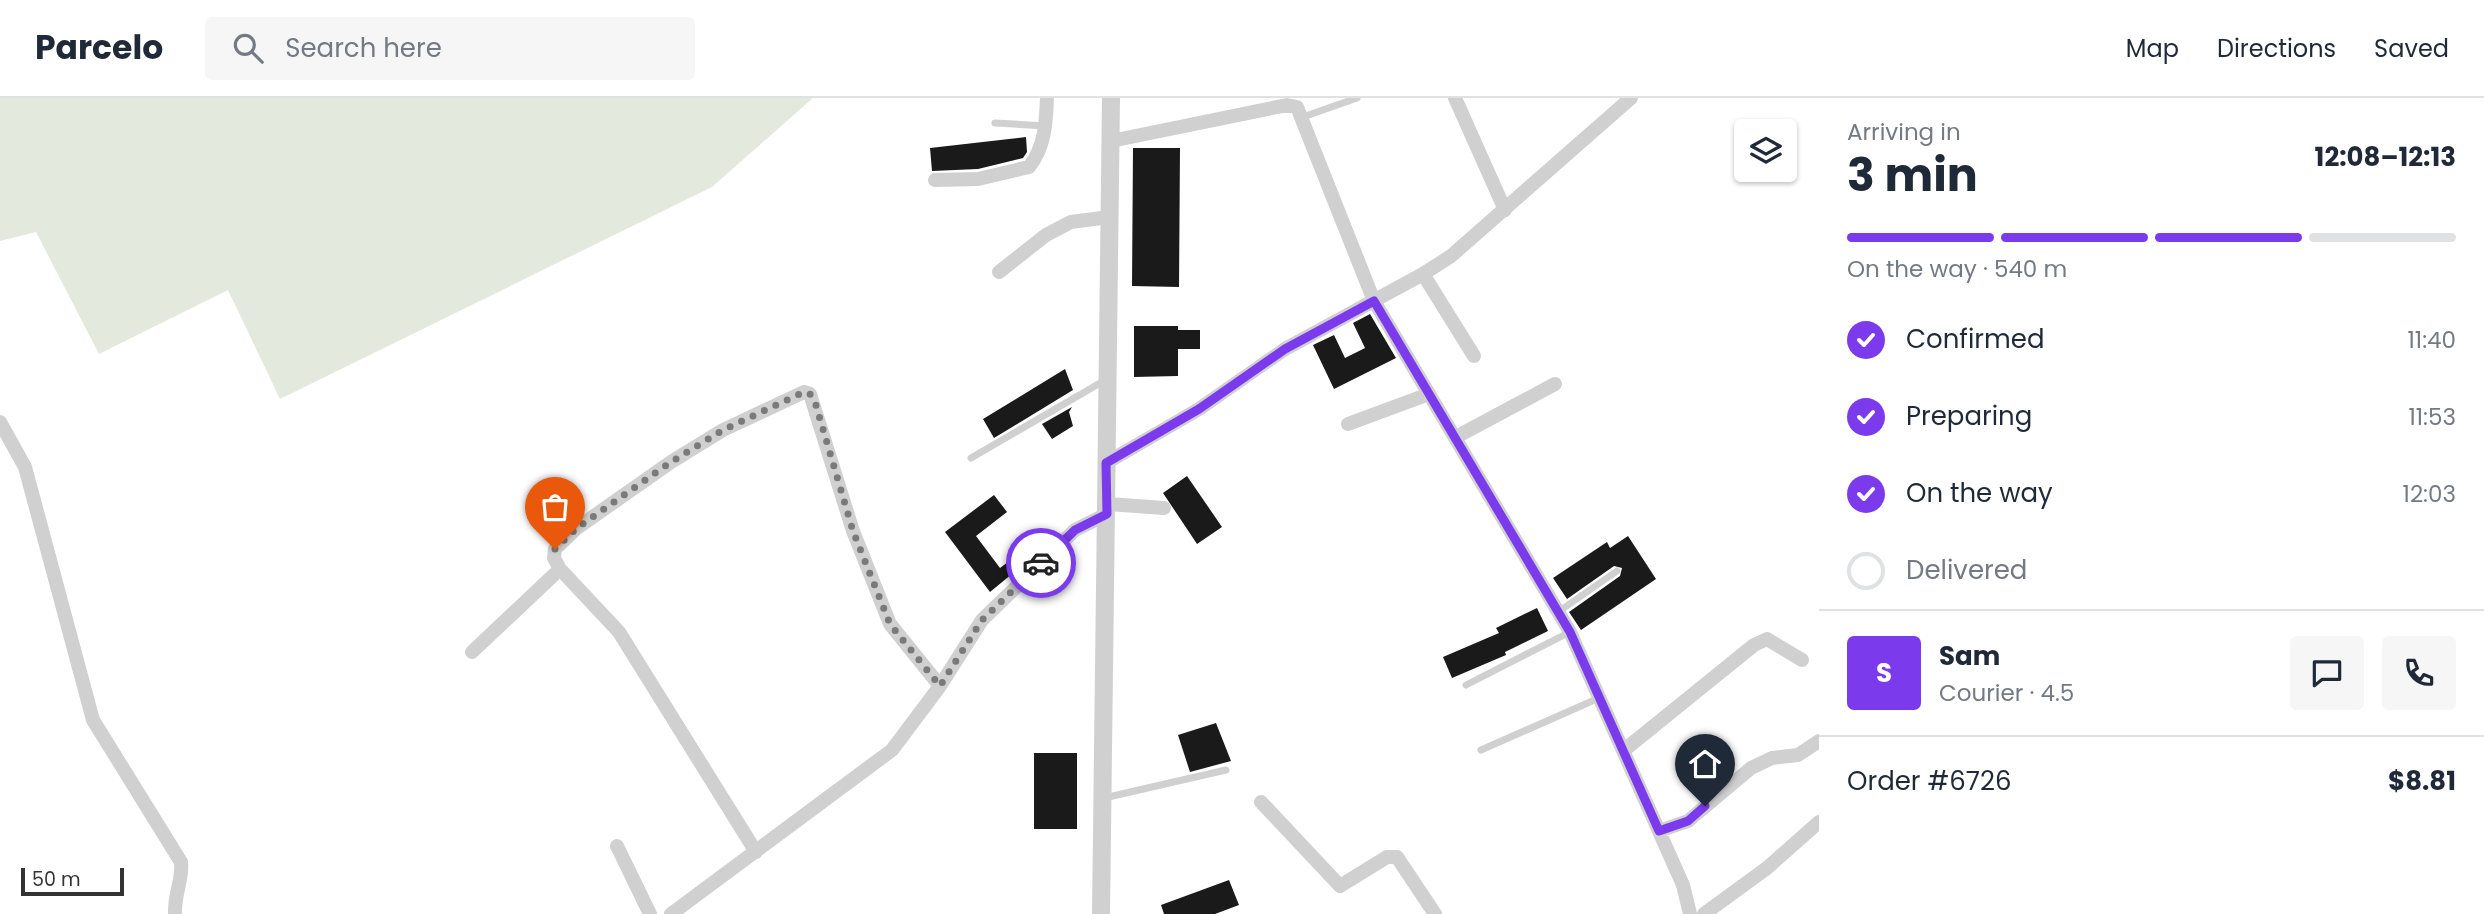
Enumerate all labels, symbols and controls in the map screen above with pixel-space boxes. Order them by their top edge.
search box [205,17,695,80]
text: Parcelo [35,24,163,71]
icon: search [229,29,267,67]
text: Search here [285,30,442,66]
text: Map [2126,32,2179,65]
text: Directions [2217,32,2336,65]
text: Saved [2374,32,2449,65]
text: Arriving in [1847,116,1961,148]
map controls [1734,119,1797,182]
button: layers [1734,119,1797,182]
text: 12:08–12:13 [2315,139,2456,175]
text: 3 min [1847,143,1978,207]
text: On the way · 540 m [1847,253,2067,285]
icon: check [1847,321,1885,359]
text: Confirmed [1906,321,2044,357]
text: 11:40 [2407,324,2456,356]
icon: check [1847,398,1885,436]
text: Preparing [1906,398,2032,434]
text: 11:53 [2408,401,2456,433]
icon: check [1847,475,1885,513]
text: On the way [1906,475,2053,511]
pin [525,477,585,549]
text: 12:03 [2403,478,2456,510]
icon: bag [536,488,574,526]
courier [1006,528,1076,598]
icon: car [1022,544,1060,582]
text: Delivered [1906,552,2027,588]
button: chat [2290,636,2364,710]
button: phone [2382,636,2456,710]
text: Sam [1939,638,2000,674]
text: S [1876,655,1892,691]
text: Courier · 4.5 [1939,677,2074,709]
pin [1675,734,1735,806]
icon: home [1686,745,1724,783]
text: Order #6726 [1847,763,2011,799]
text: $8.81 [2388,763,2456,799]
scale bar [21,865,124,897]
text: 50 m [32,866,81,893]

